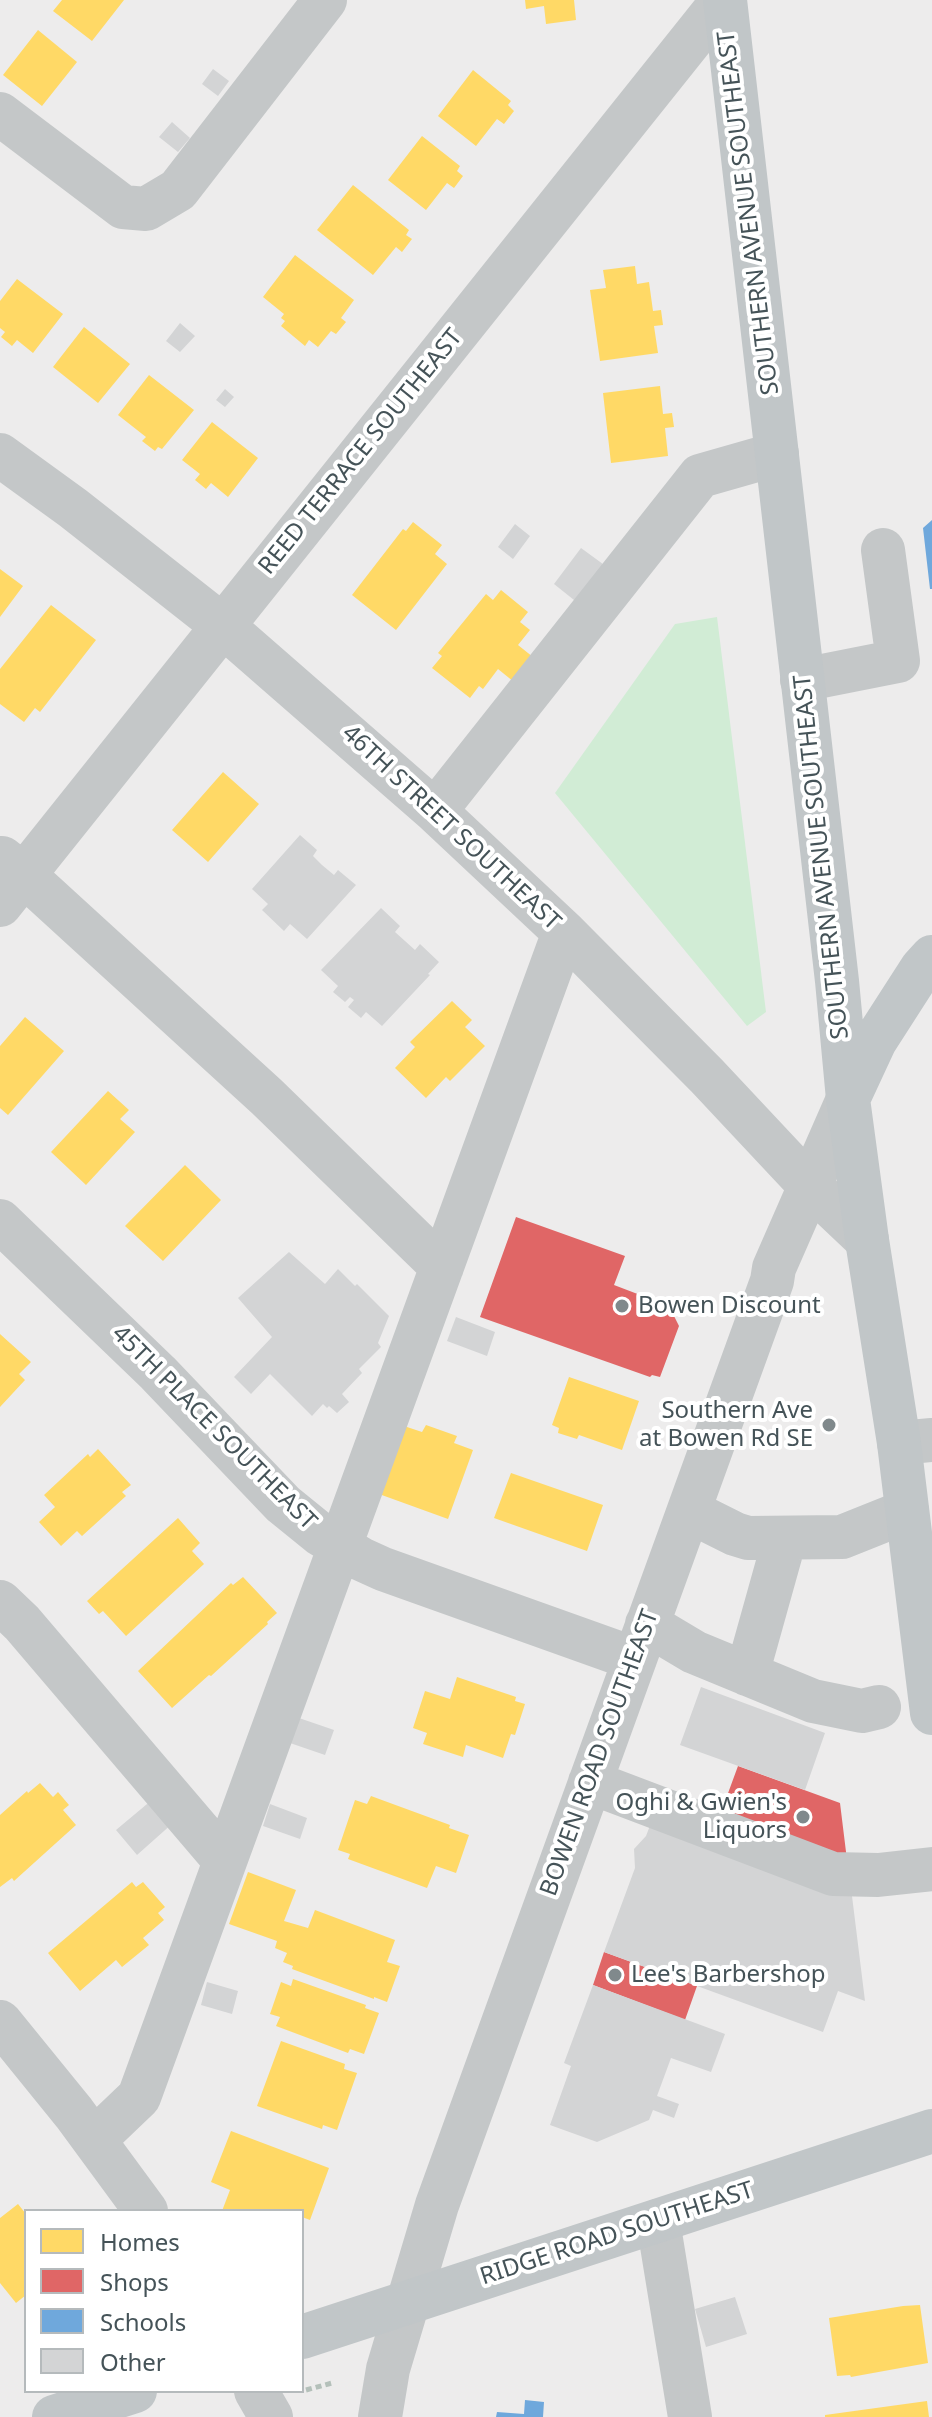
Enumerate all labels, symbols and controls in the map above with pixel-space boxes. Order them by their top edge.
street label: SOUTHERN AVENUE SOUTHEAST [712,29,786,397]
street label: REED TERRACE SOUTHEAST [253,324,469,580]
street label: SOUTHERN AVENUE SOUTHEAST [789,673,855,1041]
street label: 46TH STREET SOUTHEAST [336,719,566,937]
place label: Bowen Discount [638,1292,821,1320]
marker: Bowen Discount [613,1297,631,1315]
street label: 45TH PLACE SOUTHEAST [106,1320,322,1536]
place label: Southern Ave at Bowen Rd SE [639,1397,813,1453]
marker: Southern Ave at Bowen Rd SE [820,1416,838,1434]
street label: BOWEN ROAD SOUTHEAST [535,1606,665,1900]
place label: Oghi & Gwien's Liquors [616,1789,787,1845]
marker: Oghi & Gwien's Liquors [794,1808,812,1826]
place label: Lee's Barbershop [631,1961,826,1989]
marker: Lee's Barbershop [606,1966,624,1984]
street label: RIDGE ROAD SOUTHEAST [477,2176,757,2292]
legend [24,2209,304,2393]
text: Homes [100,2225,180,2258]
text: Shops [100,2265,169,2298]
text: Schools [100,2305,186,2338]
text: Other [100,2345,166,2378]

